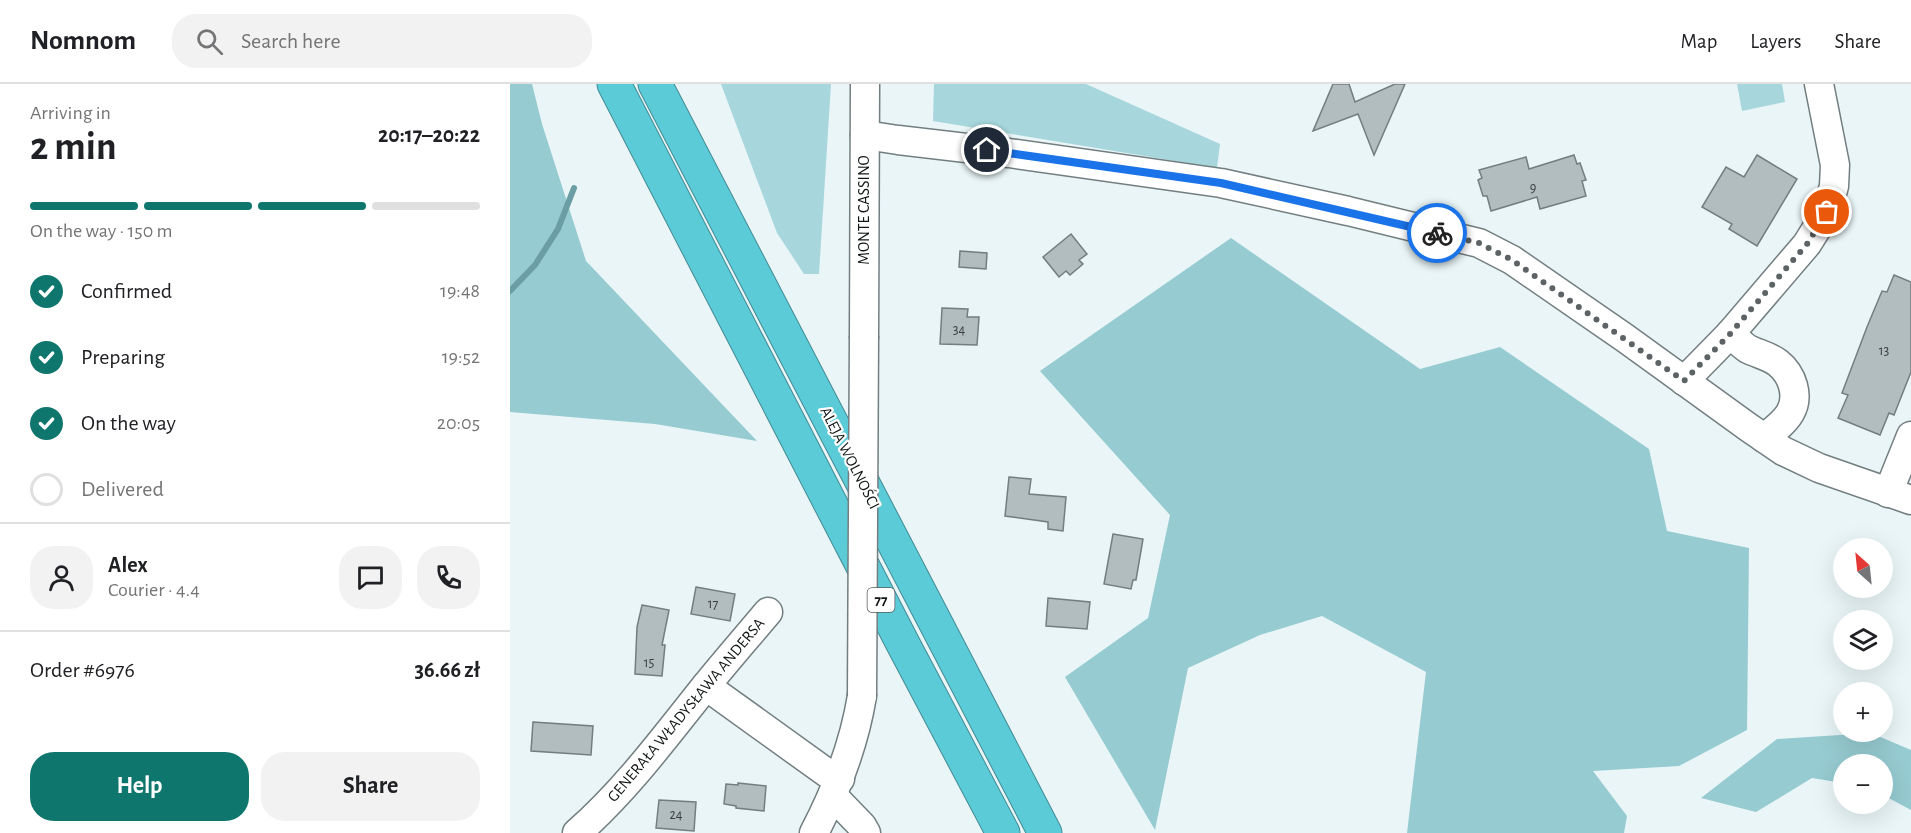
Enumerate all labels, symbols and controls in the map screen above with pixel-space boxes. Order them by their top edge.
search box [172,14,592,68]
icon: search [193,25,226,58]
text: Nomnom [30,27,136,55]
text: Search here [241,30,341,52]
text: Map [1681,31,1717,52]
text: Layers [1750,31,1801,52]
text: Share [1834,31,1881,52]
text: Arriving in [30,103,111,123]
text: 20:17–20:22 [378,124,480,146]
pin [961,124,1012,175]
text: 2 min [30,128,117,167]
icon: home [970,133,1003,166]
street label: MONTE CASSINO [856,155,872,265]
house number: 9 [1530,181,1536,195]
pin [1801,186,1852,237]
icon: bag [1810,195,1843,228]
courier [1407,203,1467,263]
icon: bike [1421,217,1454,250]
text: On the way · 150 m [30,221,173,241]
icon: check [30,275,63,308]
text: Confirmed [81,280,172,302]
text: 19:48 [440,281,480,301]
house number: 34 [953,323,966,337]
icon: check [30,341,63,374]
house number: 13 [1879,344,1890,358]
text: Preparing [81,346,165,368]
text: 19:52 [442,347,480,367]
street label: ALEJA WOLNOŚCI [817,403,885,512]
icon: check [30,407,63,440]
text: On the way [81,412,176,434]
text: 20:05 [437,413,480,433]
text: Delivered [81,478,164,500]
north arrow [1833,538,1893,598]
map controls [1833,538,1893,814]
button: person [30,546,93,609]
button: chat [339,546,402,609]
button: phone [417,546,480,609]
text: Alex [108,554,148,576]
text: Courier · 4.4 [108,580,200,600]
road number: 77 [868,588,895,612]
house number: 17 [708,597,718,611]
button: layers [1833,610,1893,670]
street label: GENERAŁA WŁADYSŁAWA ANDERSA [604,615,768,805]
house number: 15 [644,656,654,670]
text: Order #6976 [30,659,135,681]
text: 36.66 zł [415,659,480,681]
button: + [1833,682,1893,742]
button: Help [30,752,249,821]
button: Share [261,752,480,821]
button: − [1833,754,1893,814]
house number: 24 [669,808,683,822]

